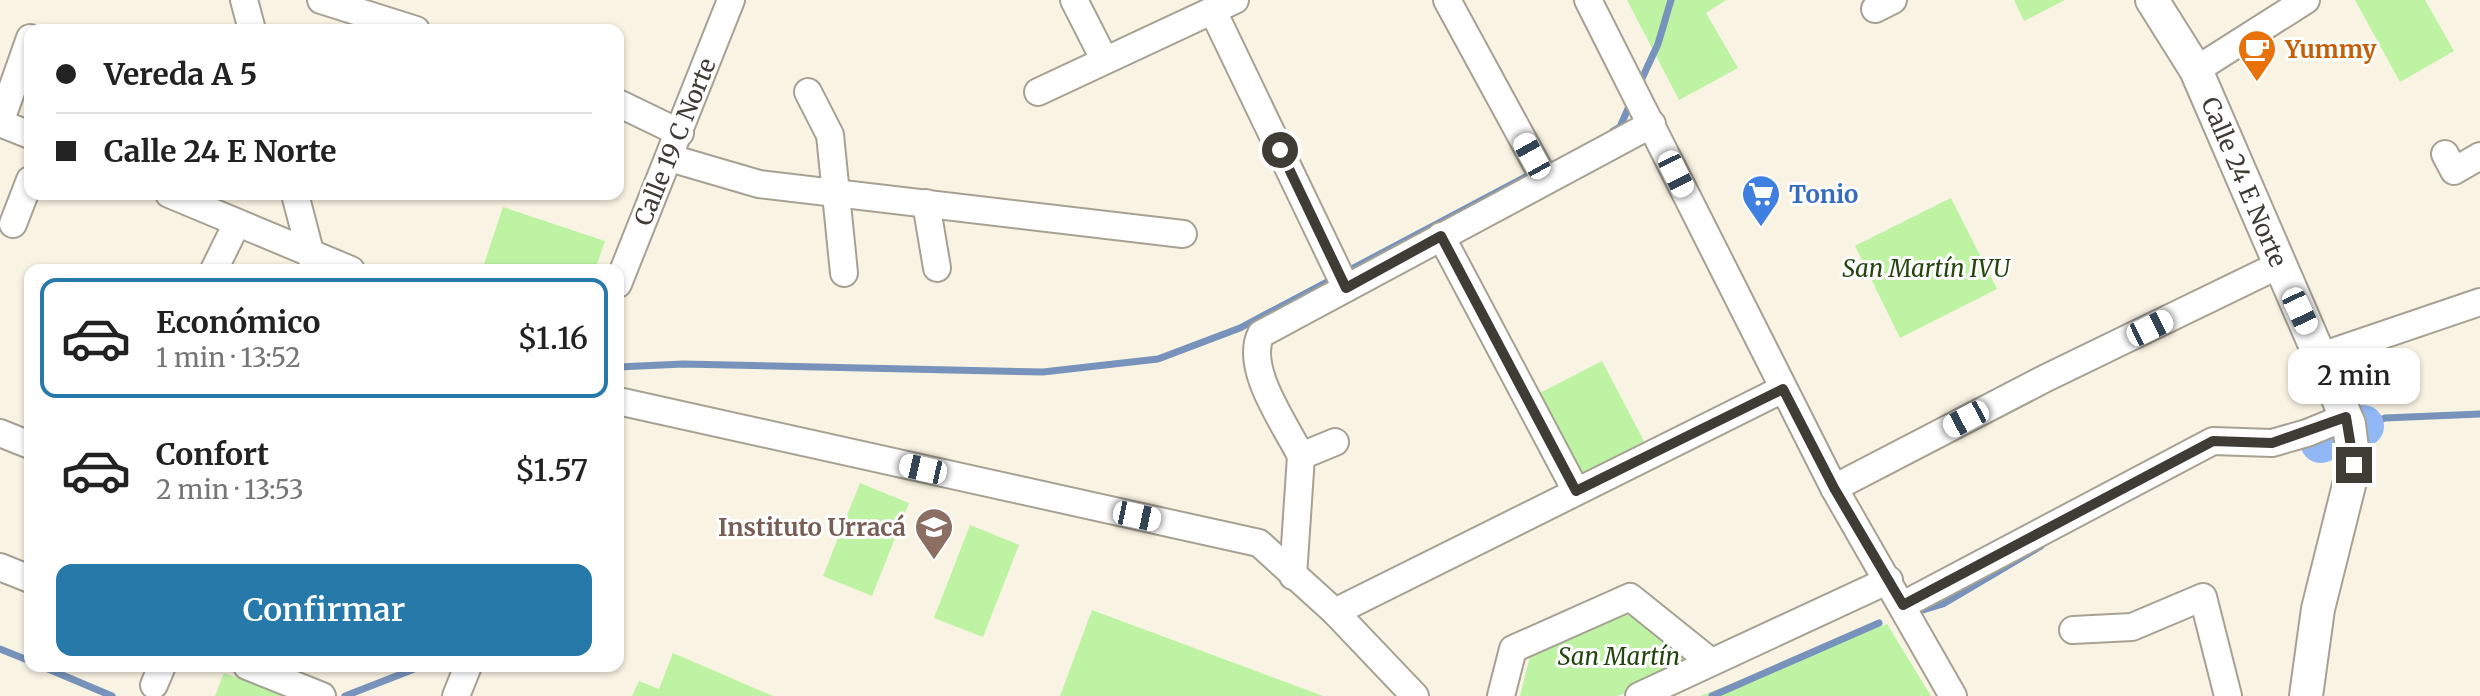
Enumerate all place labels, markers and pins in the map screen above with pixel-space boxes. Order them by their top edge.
cafe icon: Yummy [2236,28,2278,83]
place label: Yummy [2284,34,2377,65]
supermarket icon: Tonio [1740,173,1782,228]
place label: Tonio [1789,179,1858,210]
school or university icon: Instituto Urracá [913,506,955,561]
place label: Instituto Urracá [718,512,906,543]

